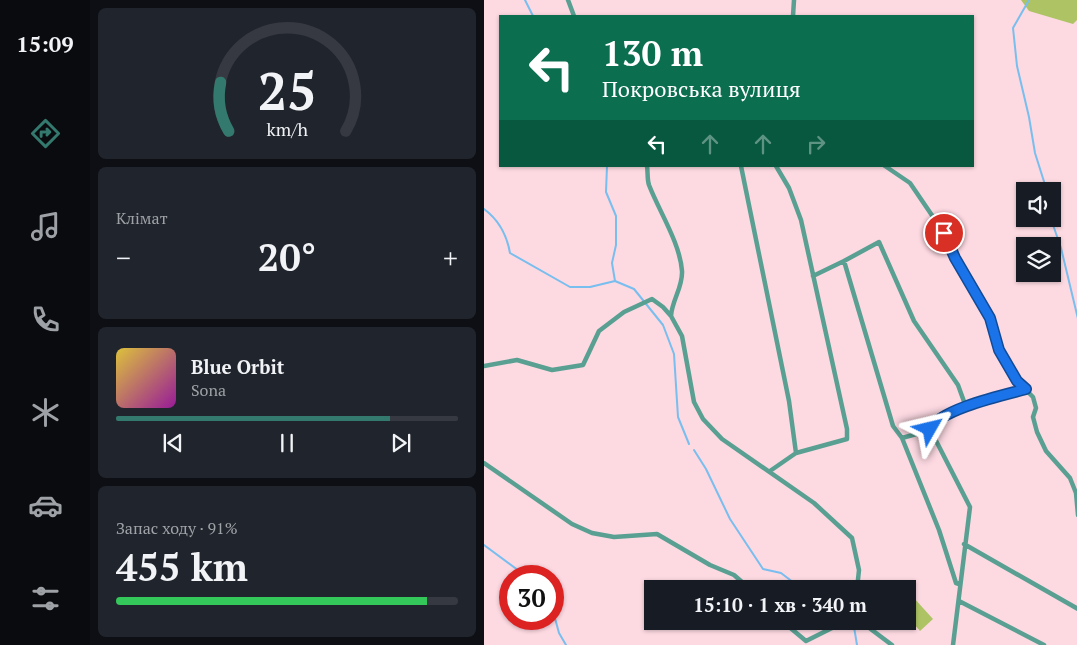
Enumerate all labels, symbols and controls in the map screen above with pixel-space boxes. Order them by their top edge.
text: 15:09 [16,29,74,58]
text: 130 m [602,30,703,76]
icon: left [519,35,584,100]
text: 25 [258,56,316,125]
text: Покровська вулиця [602,74,801,103]
icon: directions [28,116,63,151]
text: km/h [266,117,308,141]
icon: left [643,130,671,158]
icon: ahead [696,130,724,158]
icon: ahead [749,130,777,158]
icon: right [802,130,830,158]
map controls [1016,182,1061,282]
button: sound [1016,182,1061,227]
text: Клімат [116,207,168,229]
icon: music [28,209,63,244]
pin [923,212,965,254]
icon: arrive [930,219,958,247]
text: 20° [258,232,316,282]
button: layers [1016,237,1061,282]
text: − [116,239,131,276]
text: + [443,239,458,276]
icon: phone [28,302,63,337]
text: Blue Orbit [191,354,284,379]
text: Sona [191,379,226,401]
icon: climate [28,395,63,430]
position arrow [903,402,955,454]
icon: previous [159,429,187,457]
icon: pause [273,429,301,457]
icon: next [387,429,415,457]
icon: car [28,488,63,523]
text: Запас ходу · 91% [116,517,238,539]
text: 455 km [116,542,248,592]
speed limit sign: 30 [499,565,564,630]
icon: filters [28,581,63,616]
text: 15:10 · 1 хв · 340 m [693,592,867,617]

